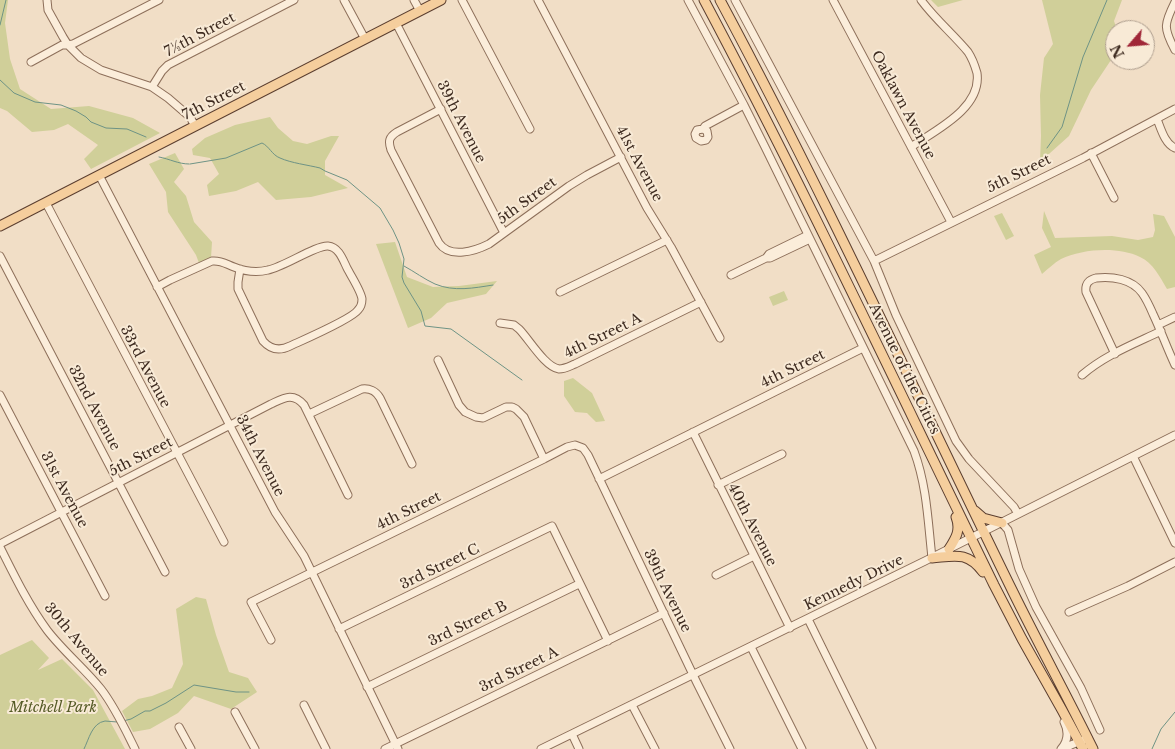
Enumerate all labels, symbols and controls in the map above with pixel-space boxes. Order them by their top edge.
street label: 7½th Street [162,9,238,61]
north arrow [1105,20,1155,70]
text: N [1107,41,1129,61]
street label: Oaklawn Avenue [867,48,939,162]
street label: 7th Street [180,78,248,124]
street label: 39th Avenue [433,78,489,166]
street label: 41st Avenue [612,123,666,205]
street label: 5th Street [984,151,1054,197]
street label: 5th Street [494,174,560,228]
street label: Avenue of the Cities [865,301,943,437]
street label: 4th Street A [562,310,644,362]
street label: 33rd Avenue [116,323,174,411]
street label: 4th Street [758,346,828,392]
street label: 32nd Avenue [65,363,123,453]
street label: 34th Avenue [232,413,288,499]
street label: 5th Street [106,434,176,480]
street label: 31st Avenue [37,449,91,531]
street label: 40th Avenue [724,481,780,569]
street label: 4th Street [374,488,444,534]
street label: 3rd Street C [398,541,482,593]
street label: 39th Avenue [640,547,694,635]
street label: Kennedy Drive [802,552,906,614]
street label: 3rd Street B [426,598,510,650]
street label: 30th Avenue [40,600,112,680]
street label: 3rd Street A [477,644,561,696]
park label: Mitchell Park [9,700,97,716]

